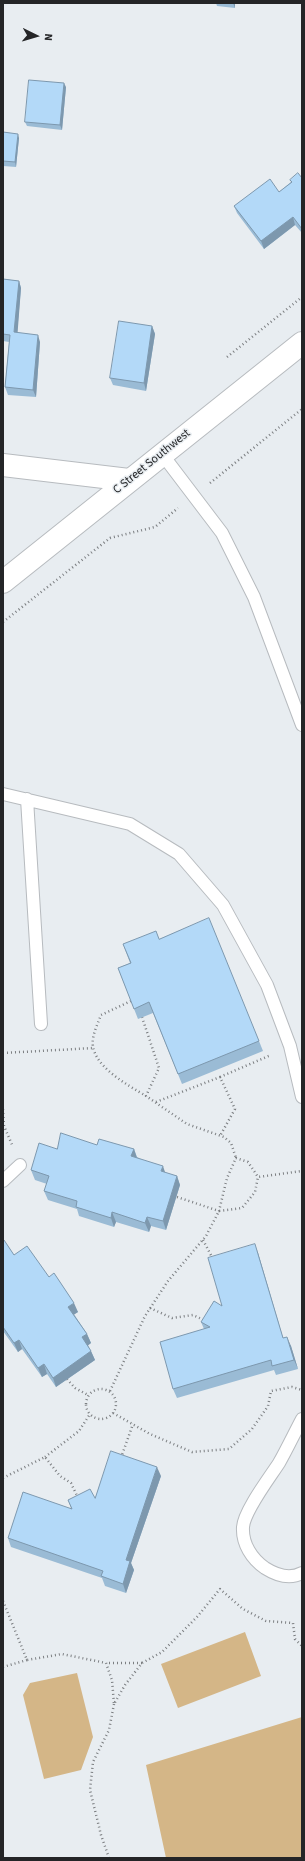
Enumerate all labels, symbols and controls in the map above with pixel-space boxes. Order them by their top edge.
north arrow [16,16,56,56]
text: N [41,33,56,41]
street label: C Street Southwest [111,426,193,498]

